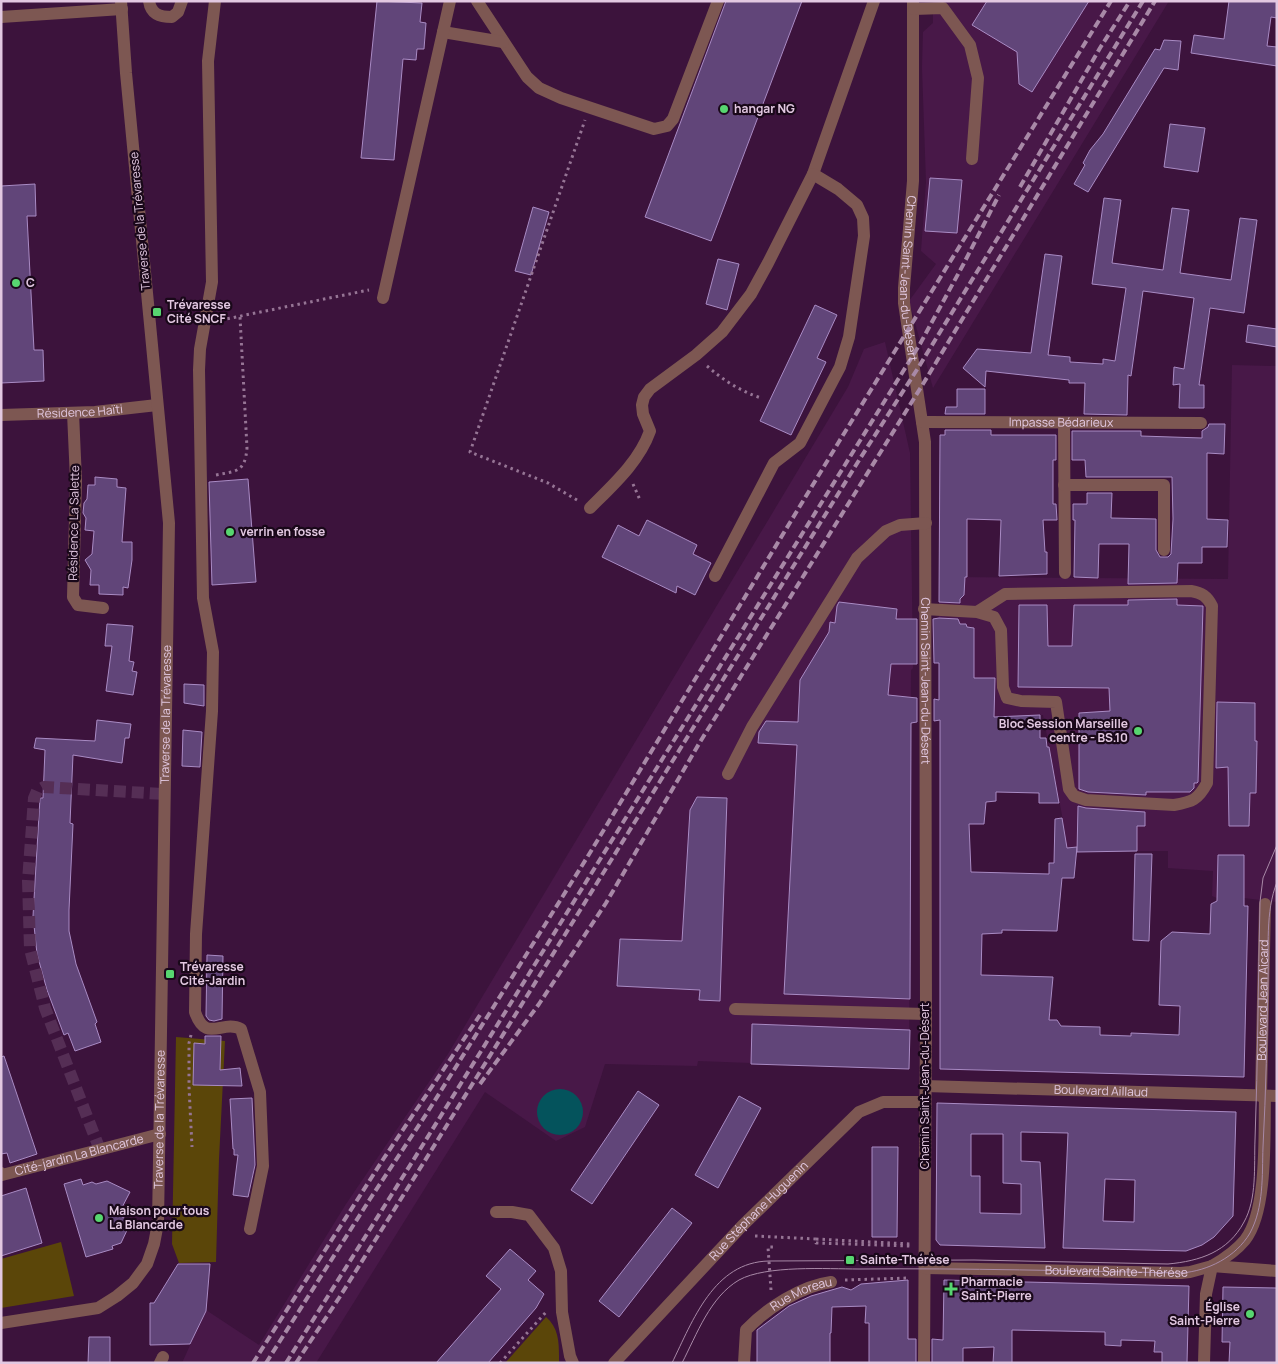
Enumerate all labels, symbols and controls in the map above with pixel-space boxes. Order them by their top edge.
place label: hangar NG [734,100,795,117]
marker: hangar NG [718,103,730,115]
street label: Traverse de la Trévaresse [125,151,154,291]
street label: Chemin Saint-Jean-du-Désert [896,195,922,363]
place label: C [26,274,35,291]
marker: C [10,277,22,289]
place label: Trévaresse Cité SNCF [167,296,231,327]
marker: Trévaresse Cité SNCF [151,306,163,318]
street label: Résidence Haïti [37,400,124,422]
street label: Impasse Bédarieux [1009,413,1114,431]
street label: Résidence La Salette [64,465,83,581]
place label: verrin en fosse [240,523,325,540]
marker: verrin en fosse [224,526,236,538]
street label: Chemin Saint-Jean-du-Désert [917,598,935,765]
street label: Traverse de la Trévaresse [156,645,175,784]
place label: Bloc Session Marseille centre - BS.10 [999,715,1128,746]
marker: Bloc Session Marseille centre - BS.10 [1132,725,1144,737]
street label: Boulevard Jean Aicard [1253,939,1272,1061]
place label: Trévaresse Cité-Jardin [180,958,245,989]
marker: Trévaresse Cité-Jardin [164,968,176,980]
street label: Chemin Saint-Jean-du-Désert [916,1002,933,1169]
street label: Traverse de la Trévaresse [150,1050,169,1189]
street label: Boulevard Aillaud [1054,1081,1148,1100]
street label: Cité-jardin La Blancarde [13,1130,145,1179]
street label: Rue Stéphane Huguenin [705,1157,812,1264]
place label: Maison pour tous La Blancarde [109,1202,210,1233]
marker: Maison pour tous La Blancarde [93,1212,105,1224]
place label: Sainte-Thérèse [860,1251,950,1268]
marker: Sainte-Thérèse [844,1254,856,1266]
street label: Boulevard Sainte-Thérése [1045,1261,1189,1281]
street label: Rue Moreau [766,1273,833,1315]
place label: Pharmacie Saint-Pierre [961,1273,1032,1304]
marker: Pharmacie Saint-Pierre [945,1283,957,1295]
place label: Église Saint-Pierre [1169,1298,1240,1329]
marker: Église Saint-Pierre [1244,1308,1256,1320]

